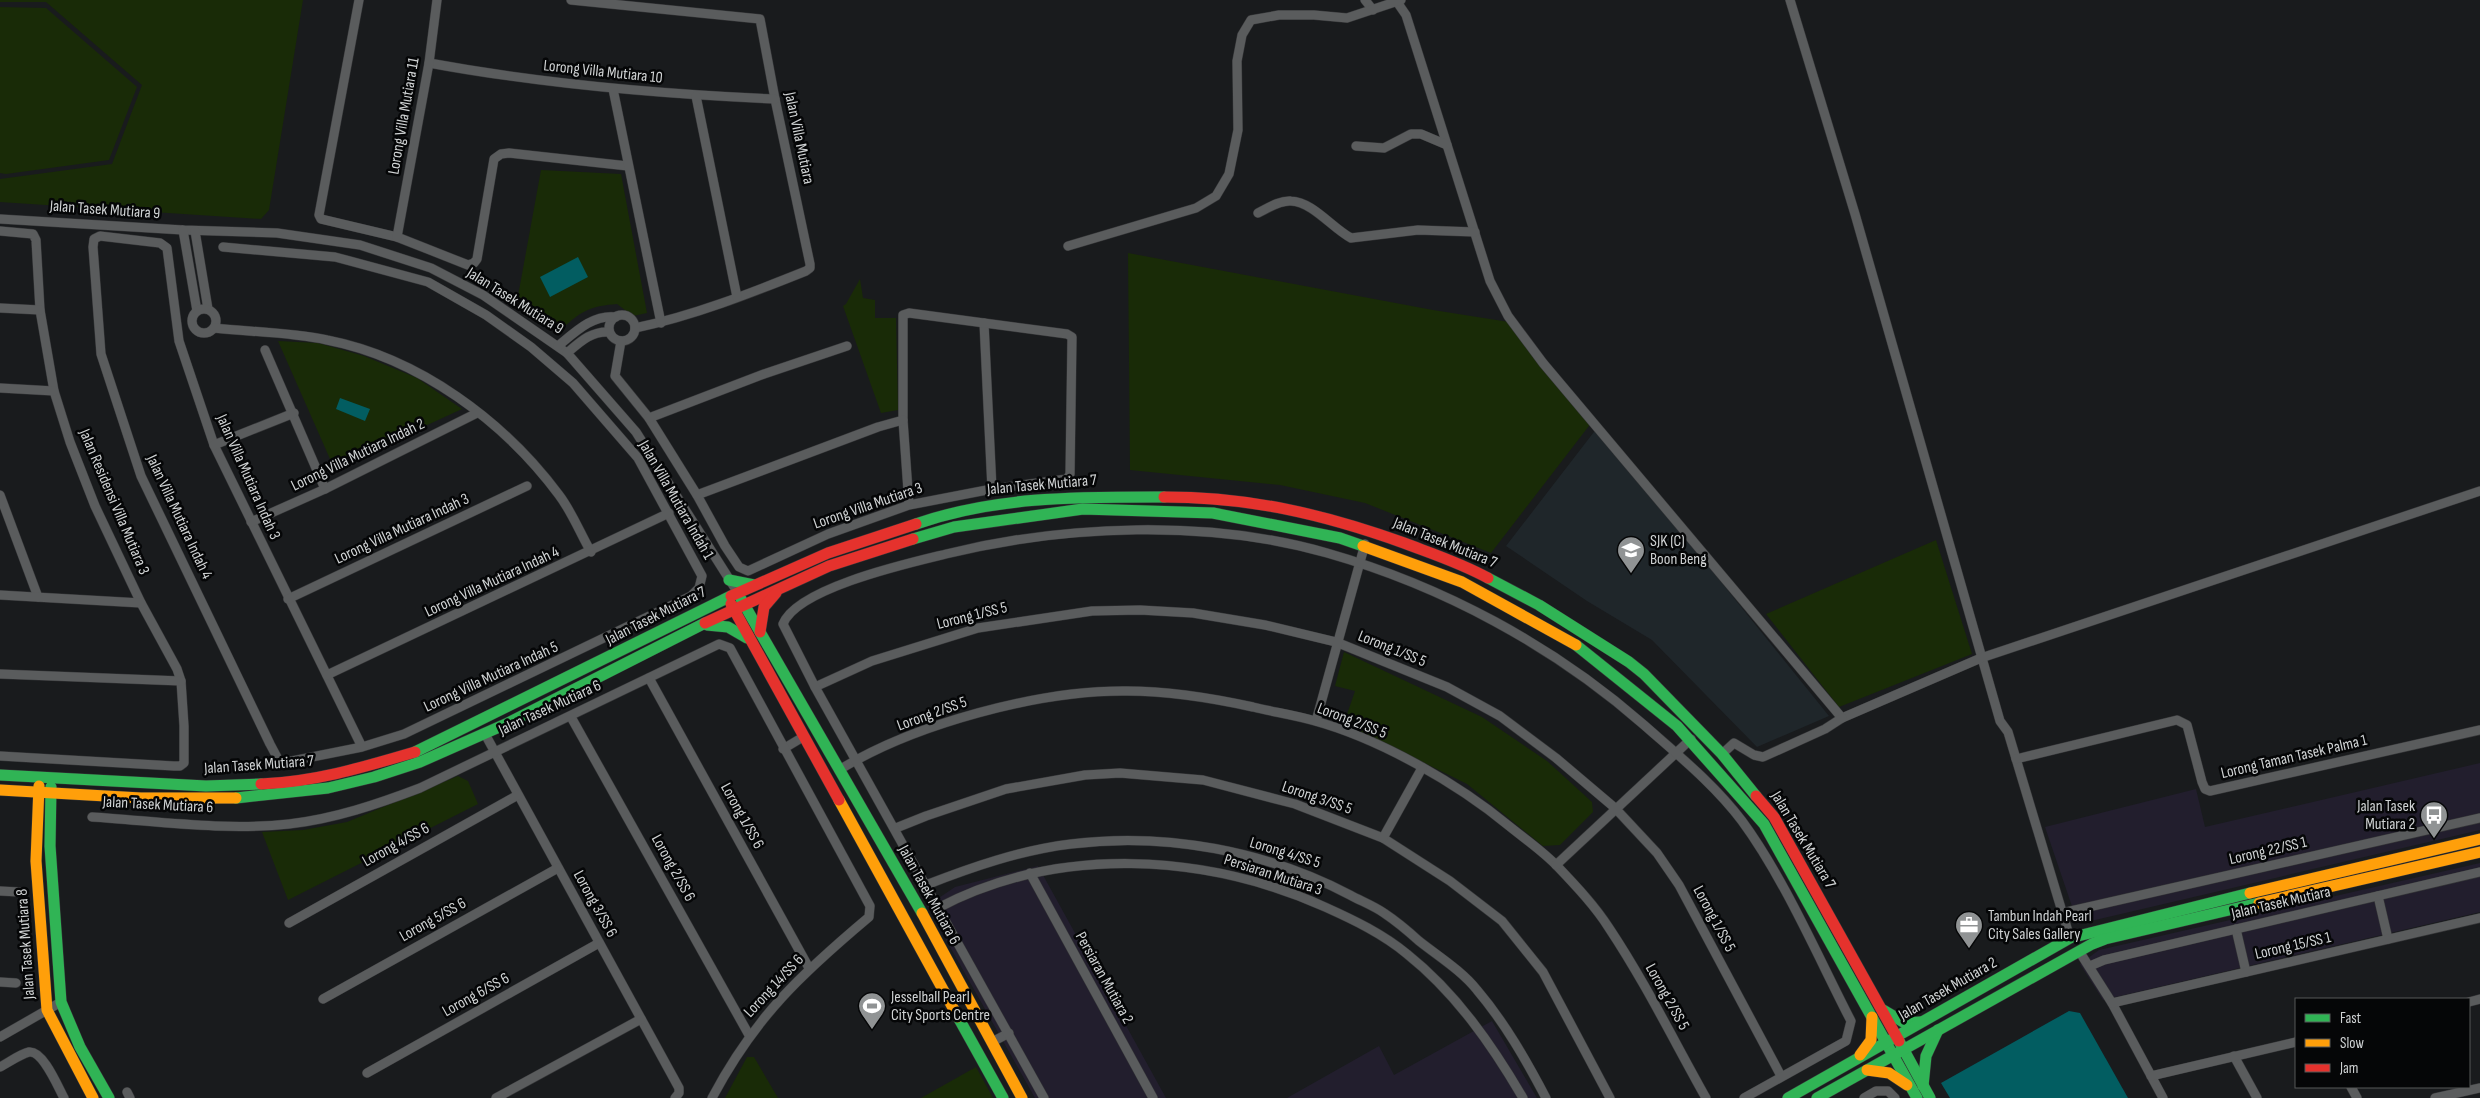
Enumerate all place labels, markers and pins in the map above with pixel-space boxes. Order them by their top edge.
place label: SJK (C) Boon Beng [1650,532,1707,569]
school or university icon: SJK (C) Boon Beng [1616,535,1646,574]
place label: Jalan Tasek Mutiara 2 [2356,797,2415,834]
bus stop icon: Jalan Tasek Mutiara 2 [2419,800,2449,839]
place label: Tambun Indah Pearl City Sales Gallery [1988,907,2092,944]
office icon: Tambun Indah Pearl City Sales Gallery [1954,910,1984,949]
place label: Jesselball Pearl City Sports Centre [890,988,990,1025]
sports icon: Jesselball Pearl City Sports Centre [857,991,887,1030]

